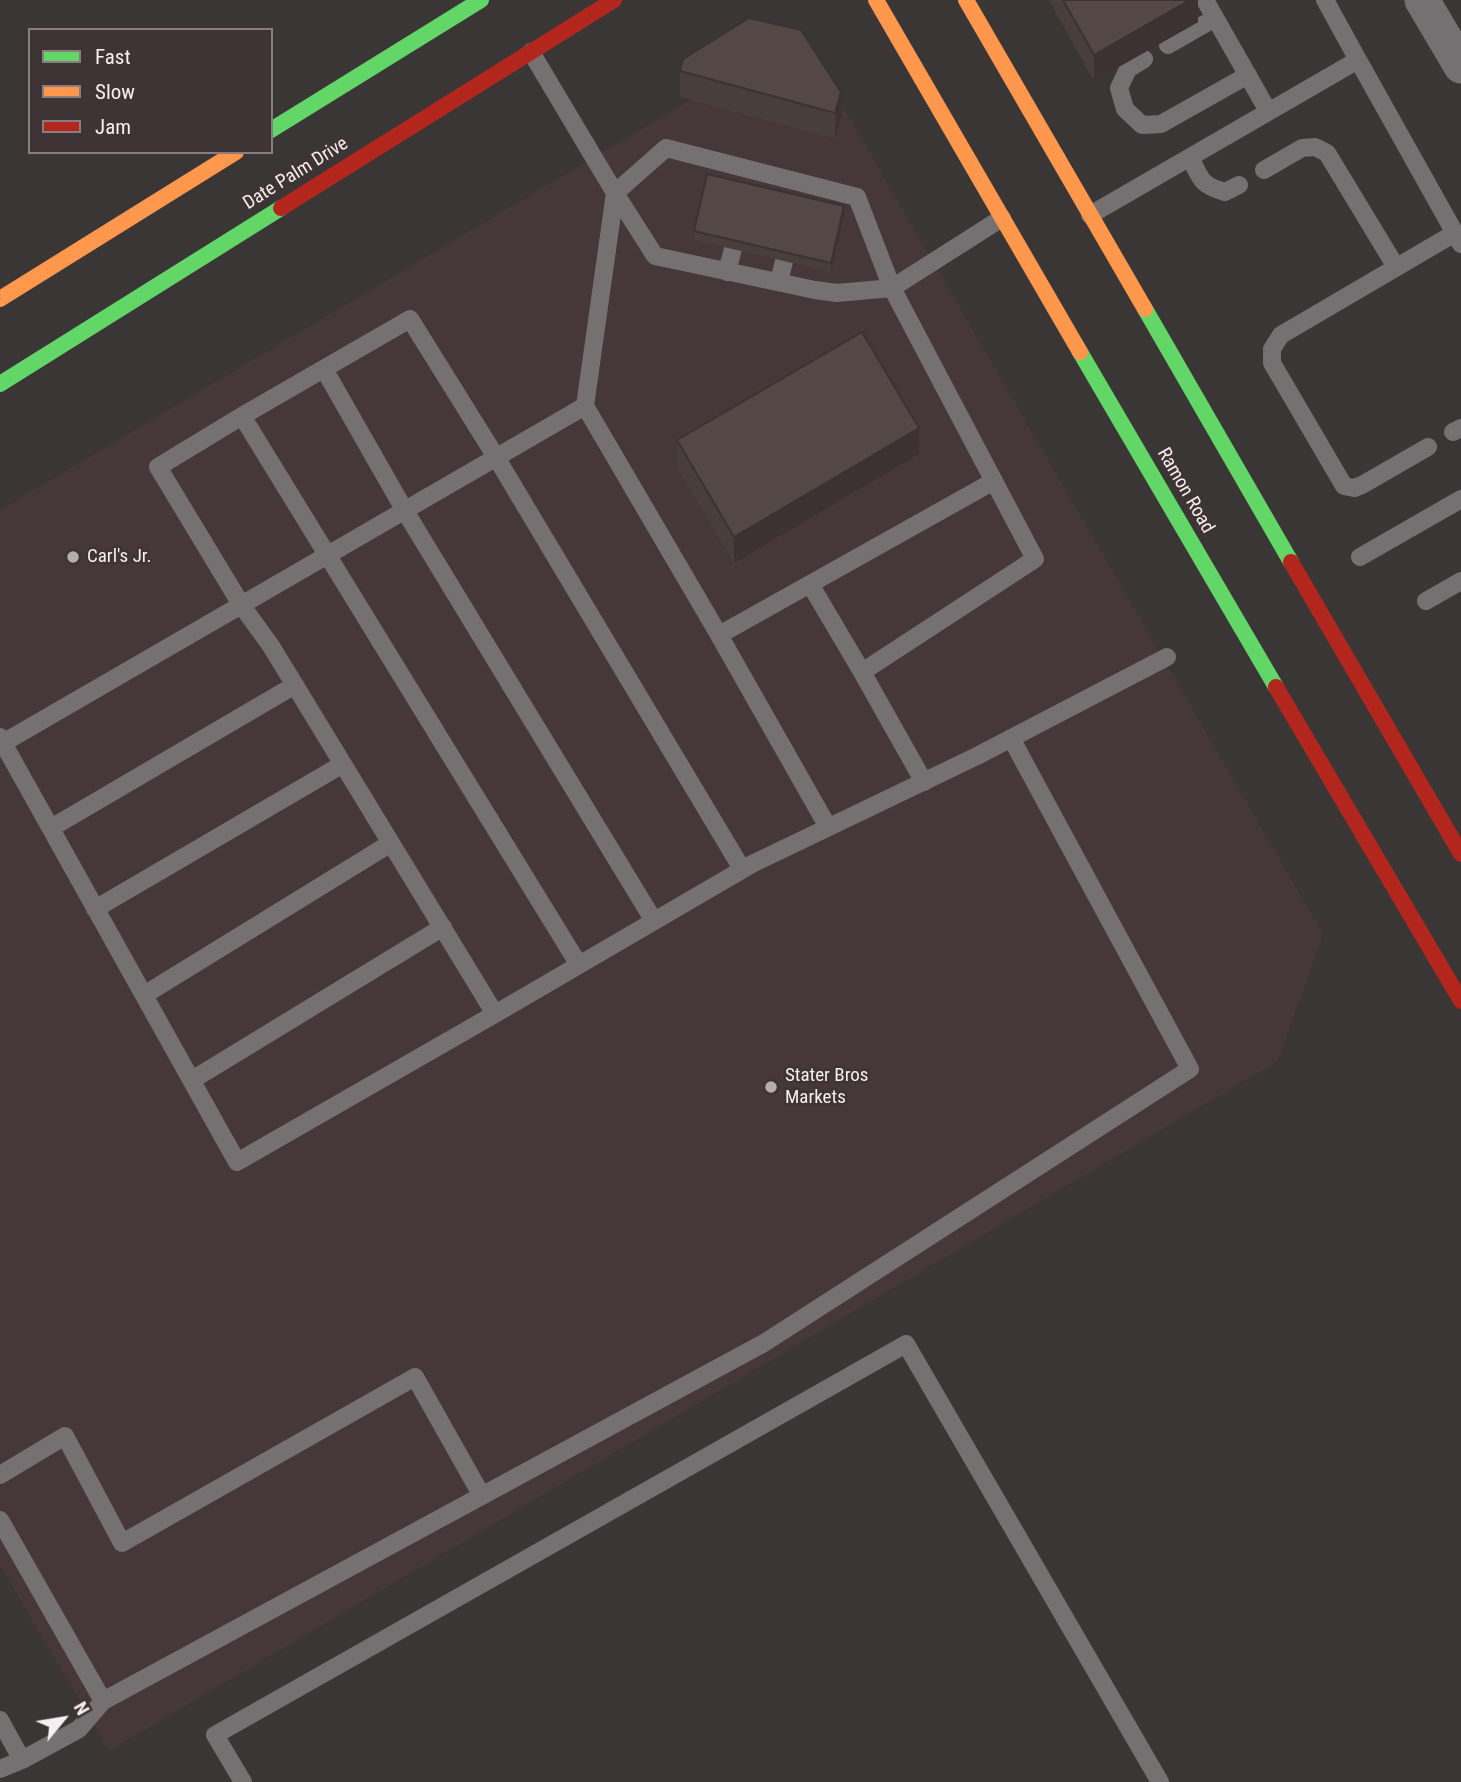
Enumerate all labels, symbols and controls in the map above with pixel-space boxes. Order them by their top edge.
legend [28,28,273,154]
text: Fast [95,45,131,69]
text: Slow [95,80,135,104]
text: Jam [95,115,131,139]
street label: Date Palm Drive [239,133,353,215]
street label: Ramon Road [1151,444,1219,538]
place label: Carl's Jr. [87,546,151,568]
marker: Carl's Jr. [65,549,81,565]
place label: Stater Bros Markets [785,1065,868,1109]
marker: Stater Bros Markets [763,1079,779,1095]
north arrow [28,1684,98,1754]
text: N [69,1697,94,1719]

